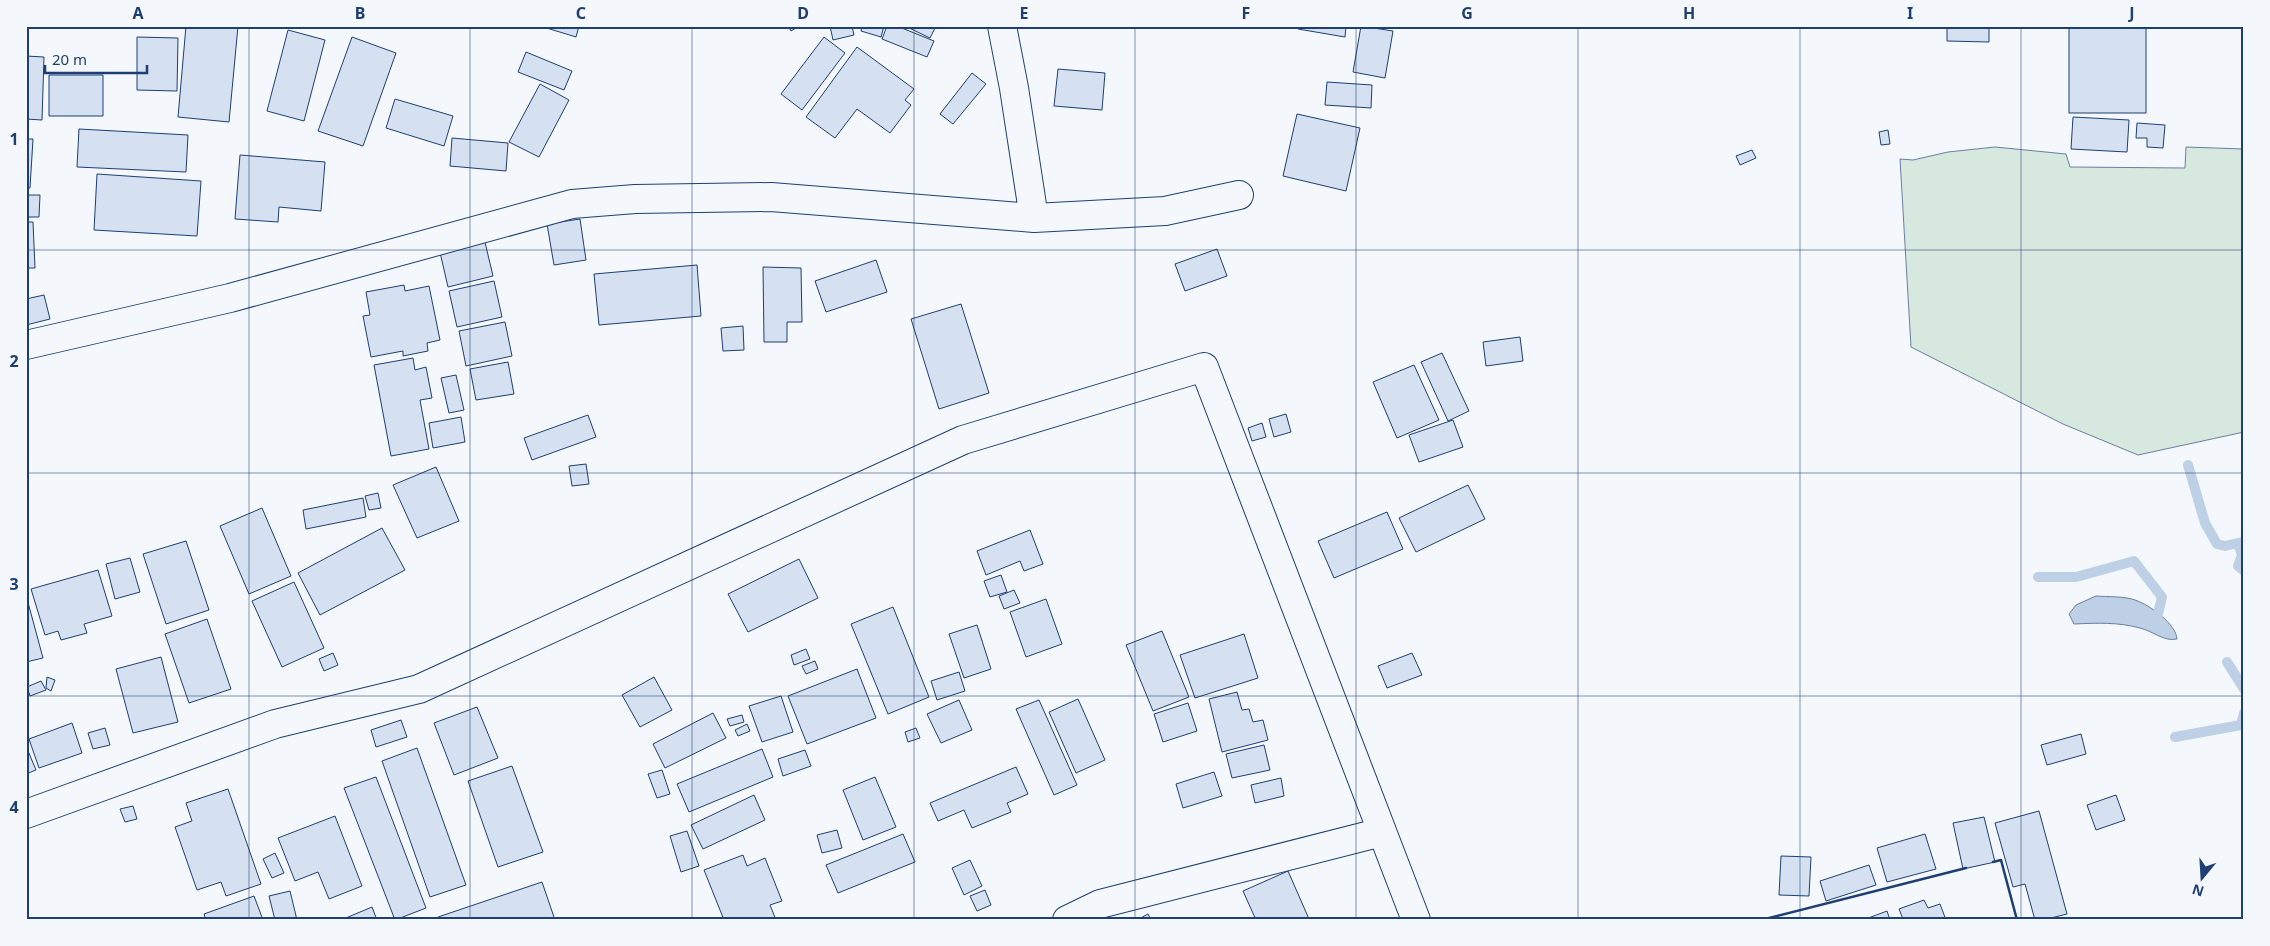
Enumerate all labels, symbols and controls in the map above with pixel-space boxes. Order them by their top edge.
text: A [132,2,144,24]
text: B [355,2,365,24]
text: C [576,2,586,24]
text: D [797,2,809,24]
text: E [1020,2,1029,24]
text: F [1242,2,1250,24]
text: G [1461,2,1473,24]
text: H [1683,2,1695,24]
text: I [1907,2,1913,24]
text: J [2127,2,2135,24]
scale bar [45,42,148,74]
text: 20 m [52,49,87,69]
text: 1 [9,128,19,150]
text: 2 [9,350,19,372]
text: 3 [9,573,19,595]
text: 4 [9,796,19,818]
north arrow [2178,854,2228,904]
text: N [2189,880,2206,902]

